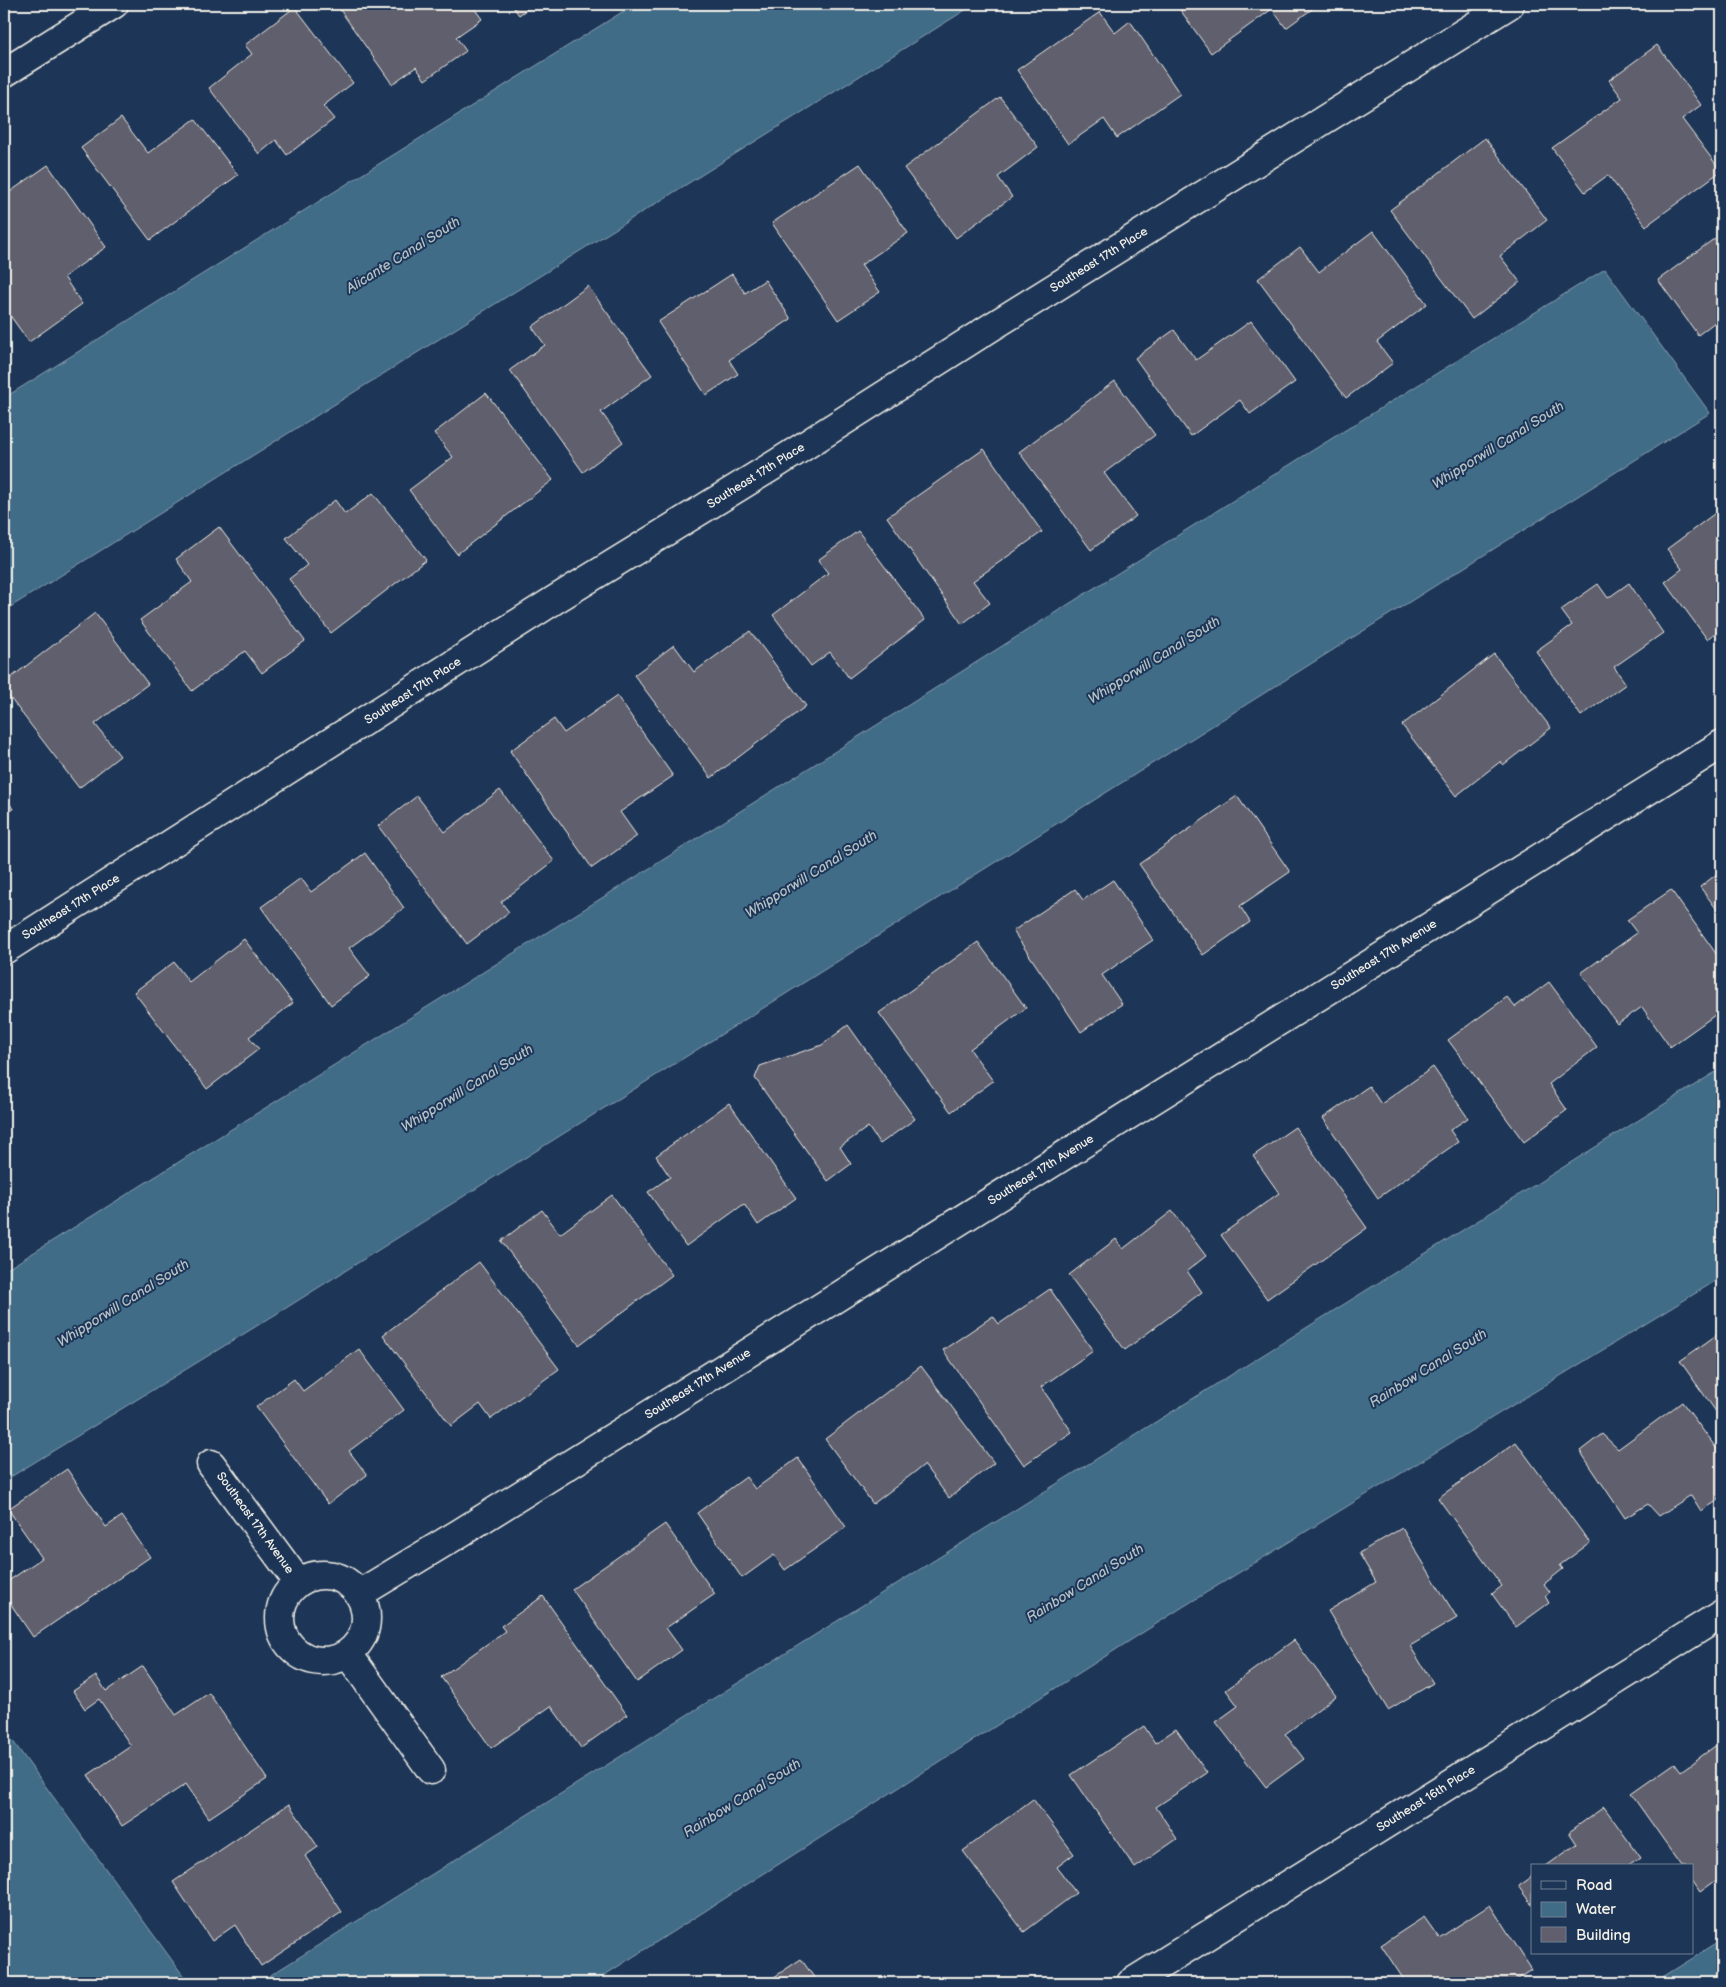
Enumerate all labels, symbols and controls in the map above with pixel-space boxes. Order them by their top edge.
water label: Alicante Canal South [342,213,463,298]
street label: Southeast 17th Place [1047,224,1151,296]
water label: Whipporwill Canal South [1429,397,1567,493]
street label: Southeast 17th Place [704,440,808,512]
water label: Whipporwill Canal South [1085,612,1223,708]
street label: Southeast 17th Place [362,654,464,728]
water label: Whipporwill Canal South [742,826,880,922]
street label: Southeast 17th Place [19,871,123,943]
street label: Southeast 17th Avenue [1328,916,1440,994]
water label: Whipporwill Canal South [398,1040,536,1136]
street label: Southeast 17th Avenue [985,1131,1097,1209]
water label: Whipporwill Canal South [54,1255,192,1351]
water label: Rainbow Canal South [1366,1325,1490,1411]
street label: Southeast 17th Avenue [642,1345,754,1423]
street label: Southeast 17th Avenue [213,1469,297,1577]
water label: Rainbow Canal South [1023,1540,1147,1626]
water label: Rainbow Canal South [680,1755,804,1841]
street label: Southeast 16th Place [1374,1763,1478,1835]
legend [1531,1864,1694,1954]
text: Road [1576,1876,1612,1895]
text: Water [1576,1900,1616,1919]
text: Building [1576,1926,1631,1945]

